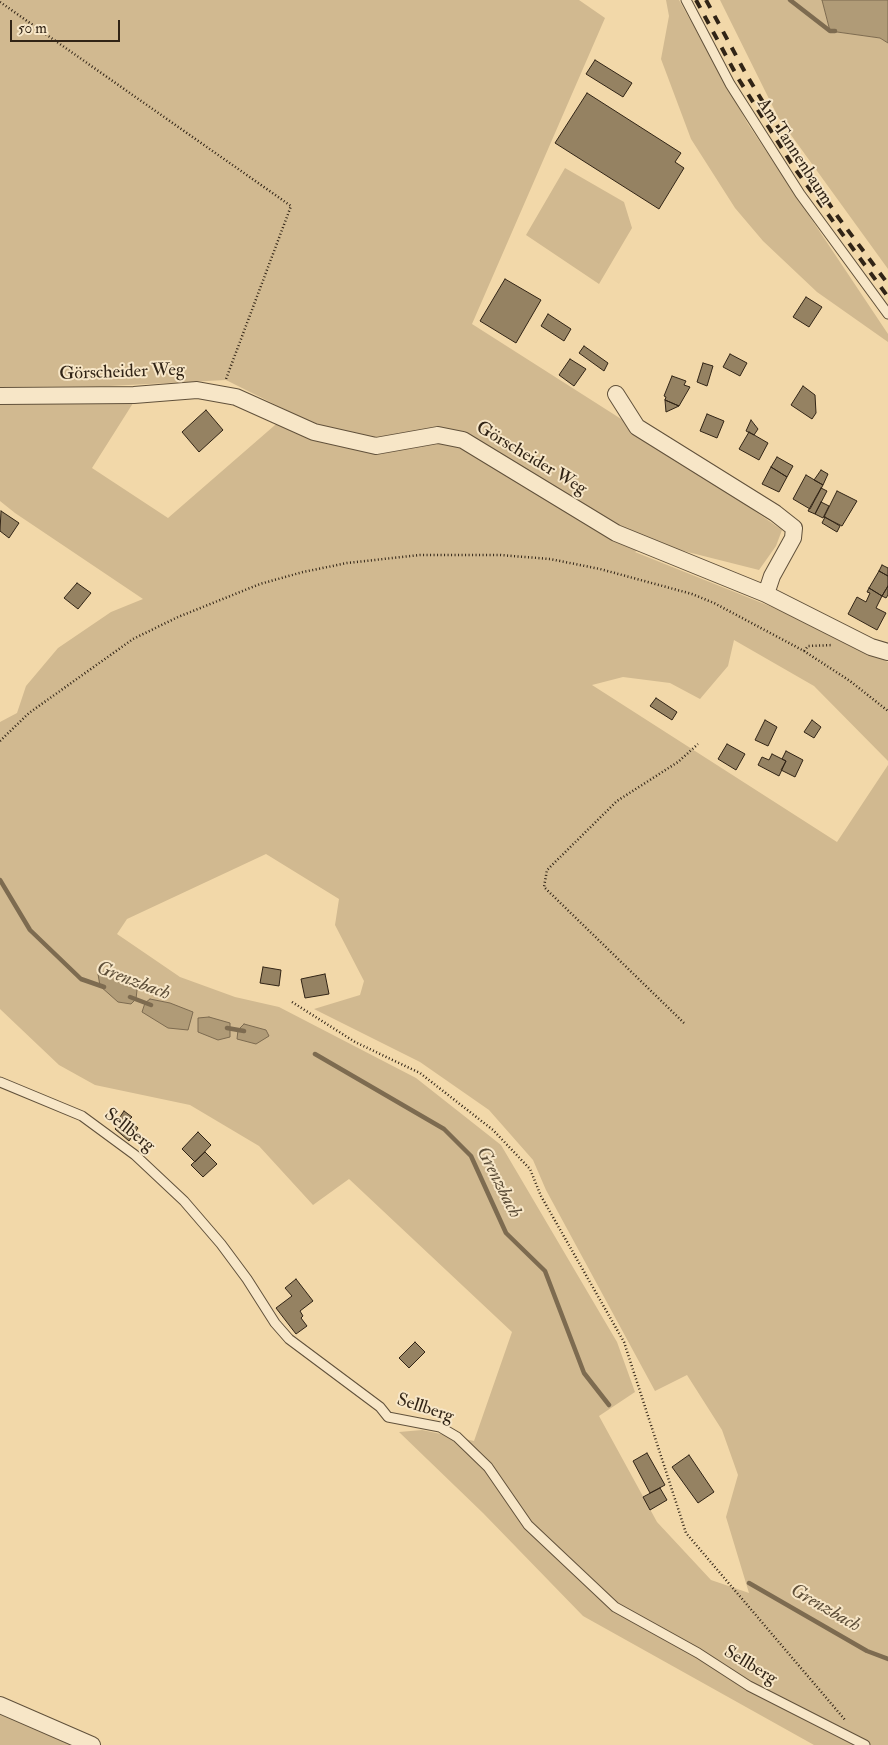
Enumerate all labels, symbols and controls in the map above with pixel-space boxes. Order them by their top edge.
scale bar [12,10,122,42]
text: 50 m [18,19,47,38]
street label: Am Tannenbaum [752,95,836,209]
street label: Görscheider Weg [59,360,185,386]
street label: Görscheider Weg [472,417,590,501]
water label: Grenzbach [93,958,173,1006]
street label: Sellberg [99,1104,159,1158]
water label: Grenzbach [470,1143,526,1223]
street label: Sellberg [394,1390,456,1428]
water label: Grenzbach [786,1580,864,1638]
street label: Sellberg [719,1642,781,1690]

